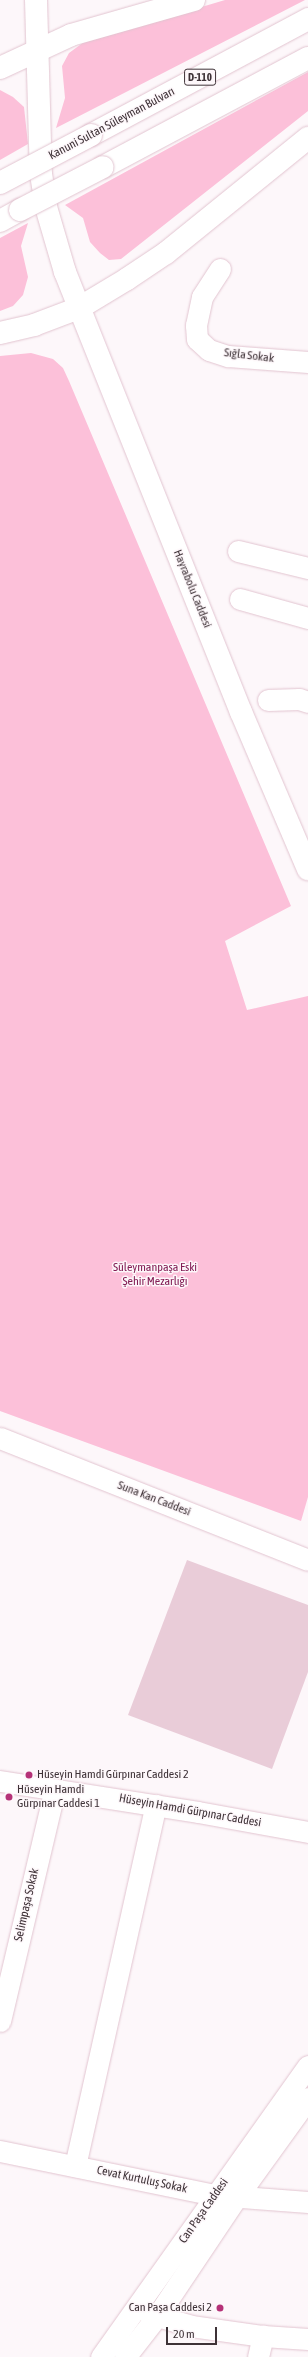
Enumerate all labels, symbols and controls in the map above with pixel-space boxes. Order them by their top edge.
road number: D-110 [184,68,216,86]
street label: Kanuni Sultan Süleyman Bulvarı [47,85,177,163]
street label: Sığla Sokak [223,346,275,366]
street label: Hayrabolu Caddesi [170,548,214,630]
park label: Süleymanpaşa Eski Şehir Mezarlığı [113,1261,197,1289]
street label: Suna Kan Caddesi [115,1478,193,1520]
place label: Hüseyin Hamdi Gürpınar Caddesi 2 [37,1768,189,1782]
marker: Hüseyin Hamdi Gürpınar Caddesi 2 [24,1770,34,1780]
place label: Hüseyin Hamdi Gürpınar Caddesi 1 [17,1783,100,1811]
street label: Hüseyin Hamdi Gürpınar Caddesi [118,1791,262,1831]
marker: Hüseyin Hamdi Gürpınar Caddesi 1 [4,1792,14,1802]
street label: Selimpaşa Sokak [12,1867,42,1943]
street label: Cevat Kurtuluş Sokak [95,2163,189,2197]
street label: Can Paşa Caddesi [176,2176,232,2246]
place label: Can Paşa Caddesi 2 [129,2301,212,2315]
marker: Can Paşa Caddesi 2 [215,2303,225,2313]
scale bar [168,2319,219,2345]
text: 20 m [173,2327,195,2341]

